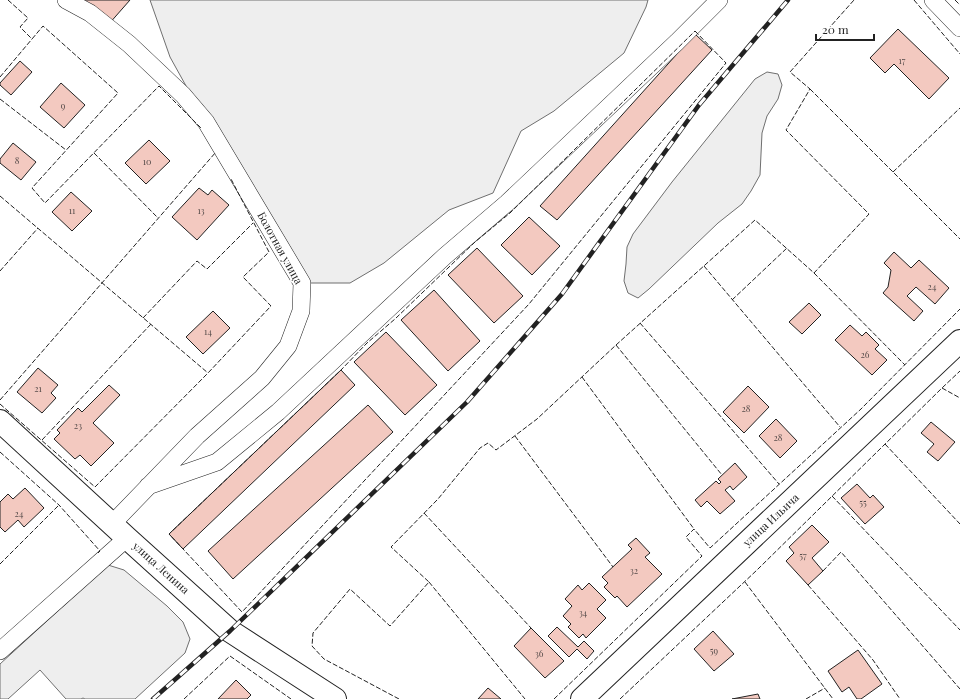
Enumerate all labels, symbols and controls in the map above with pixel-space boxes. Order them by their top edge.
scale bar [816,16,874,42]
text: 20 m [822,21,849,37]
house number: 17 [899,54,906,66]
house number: 9 [61,99,66,111]
house number: 8 [15,154,20,166]
house number: 10 [143,155,151,167]
house number: 11 [69,204,76,216]
house number: 13 [197,204,205,216]
street label: Болотная улица [254,209,307,287]
house number: 24 [928,280,937,292]
house number: 14 [204,325,212,337]
house number: 26 [861,348,870,360]
house number: 21 [34,382,42,394]
house number: 28 [742,402,751,414]
house number: 23 [74,419,82,431]
house number: 28 [774,431,783,443]
street label: улица Ильича [739,489,802,550]
house number: 55 [859,496,867,508]
house number: 24 [15,507,24,519]
street label: улица Ленина [129,538,193,597]
house number: 57 [799,549,807,561]
house number: 32 [630,564,638,576]
house number: 34 [579,606,588,618]
house number: 59 [710,644,719,656]
house number: 36 [535,647,544,659]

